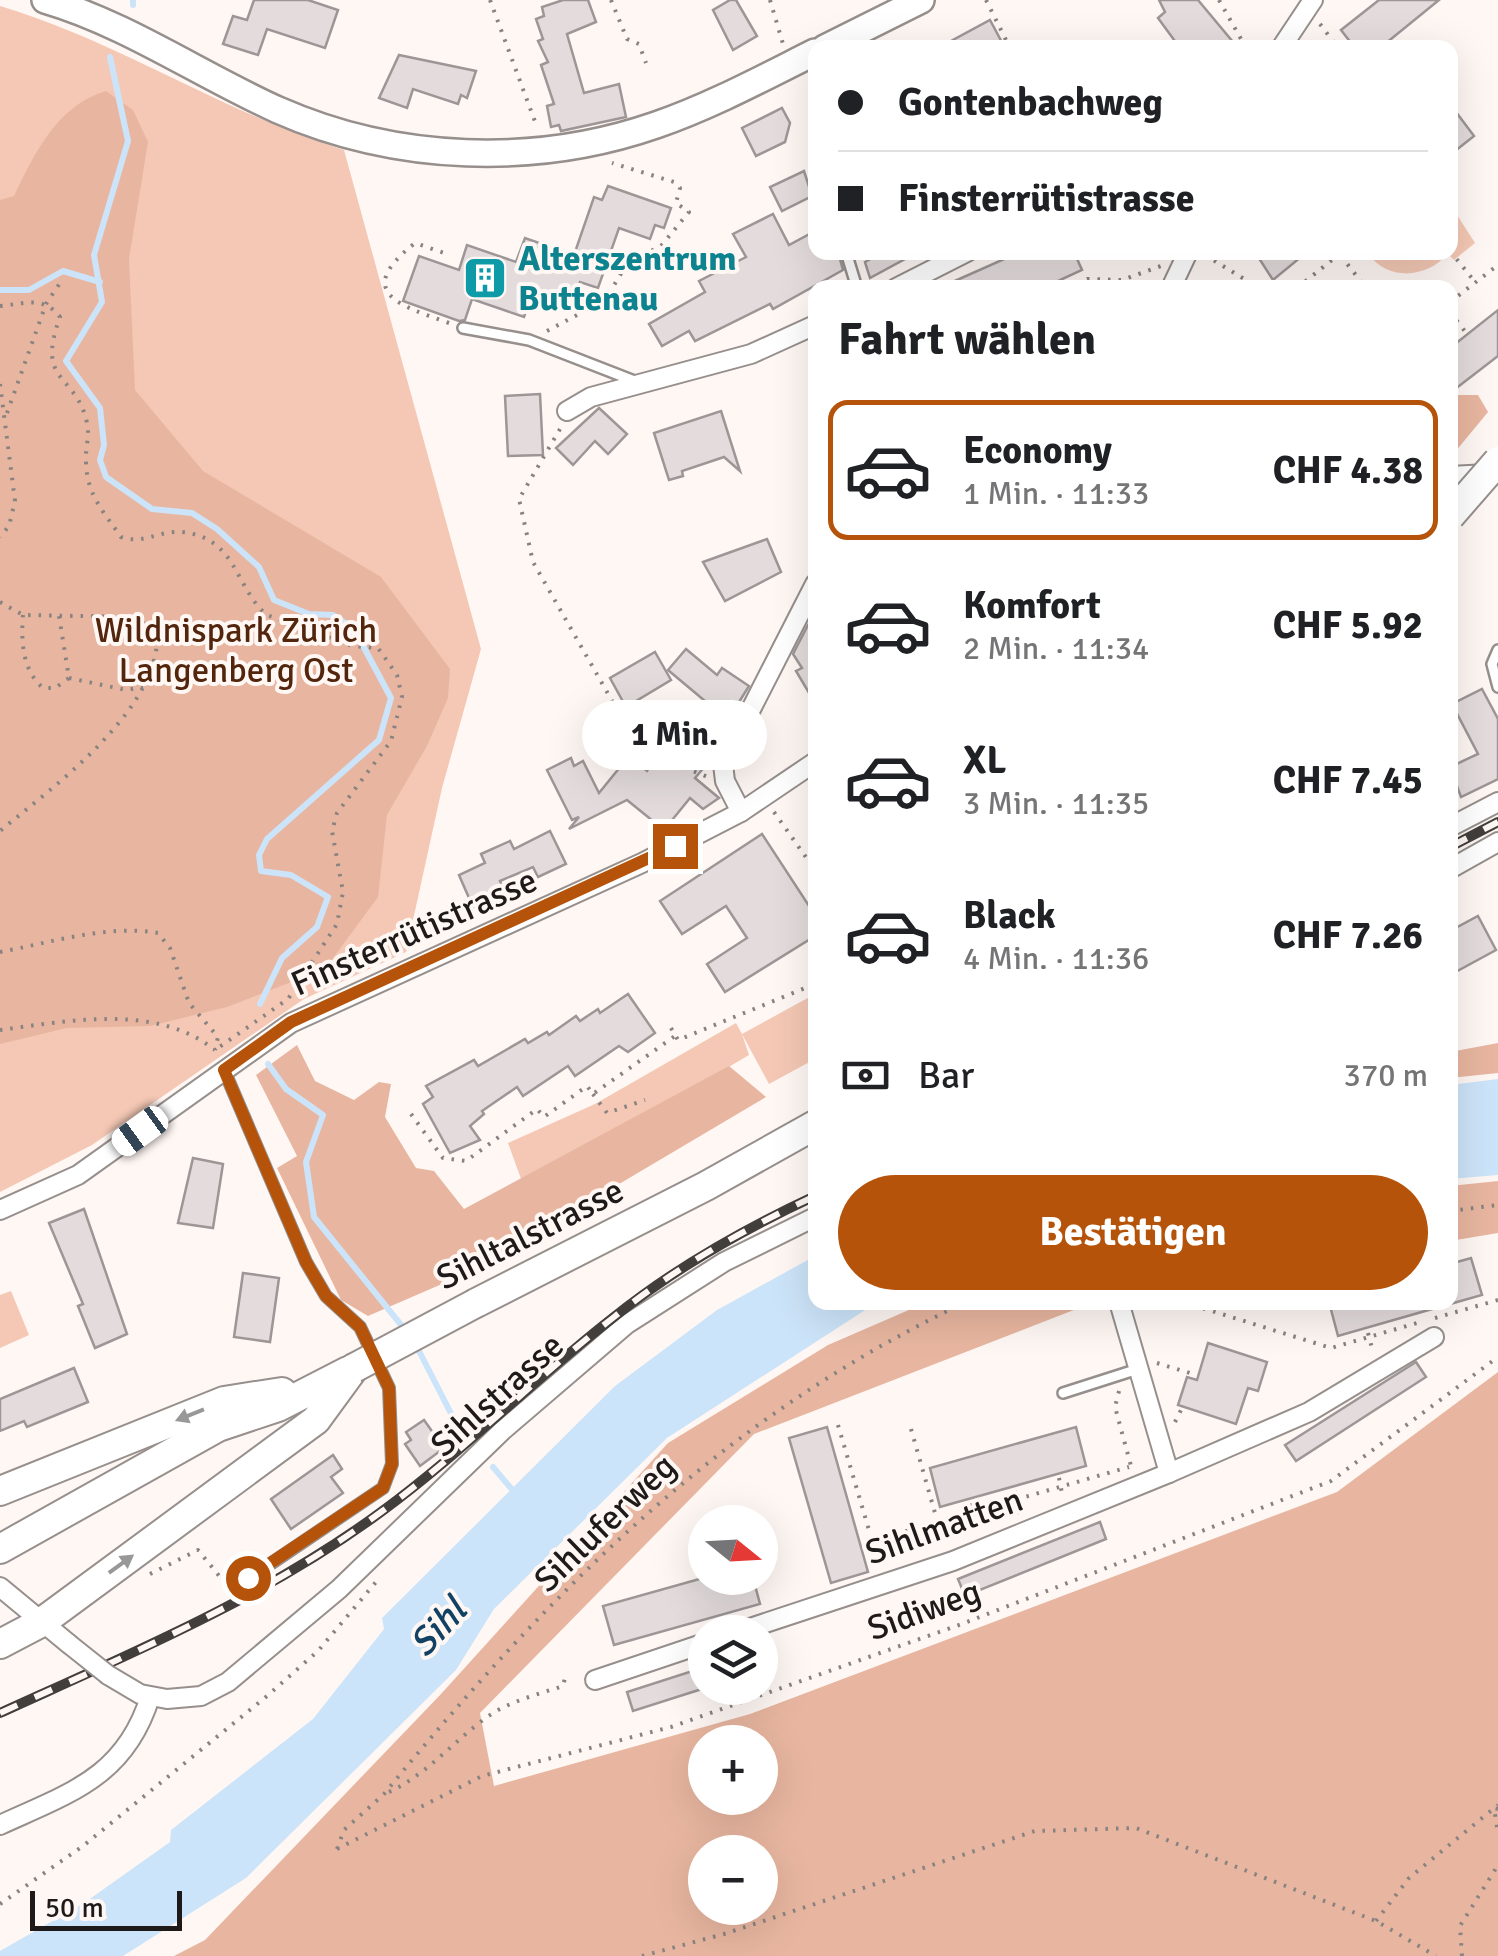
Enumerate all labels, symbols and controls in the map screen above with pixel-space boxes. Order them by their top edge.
text: Gontenbachweg [898,79,1163,126]
text: Finsterrütistrasse [898,175,1195,222]
place label: Alterszentrum Buttenau [518,237,737,320]
building icon: Alterszentrum Buttenau [462,255,508,301]
text: Fahrt wählen [838,312,1096,367]
icon: car [843,425,933,515]
text: Economy [963,427,1112,474]
text: CHF 4.38 [1273,447,1423,494]
text: 1 Min. · 11:33 [963,474,1149,513]
icon: car [843,580,933,670]
text: Komfort [963,582,1101,629]
text: CHF 5.92 [1273,602,1423,649]
park label: Wildnispark Zürich Langenberg Ost [95,609,377,692]
text: 2 Min. · 11:34 [963,629,1149,668]
callout: 1 Min. [582,701,768,771]
text: 1 Min. [631,715,718,754]
icon: car [843,735,933,825]
text: XL [963,737,1006,784]
text: CHF 7.45 [1273,757,1423,804]
text: 3 Min. · 11:35 [963,784,1149,823]
route end [653,824,698,869]
street label: Finsterrütistrasse [284,859,544,1005]
icon: car [843,890,933,980]
text: Black [963,892,1056,939]
text: CHF 7.26 [1273,912,1423,959]
text: 4 Min. · 11:36 [963,939,1149,978]
icon: cash [838,1048,893,1103]
text: Bar [918,1052,974,1099]
text: 370 m [1344,1056,1428,1095]
car [107,1101,173,1161]
street label: Sihltalstrasse [429,1169,631,1299]
button: Bestätigen [838,1175,1428,1290]
street label: Sihlstrasse [422,1324,572,1466]
one-way arrow [174,1407,204,1423]
street label: Sihluferweg [525,1445,685,1601]
street label: Sihlmatten [859,1478,1029,1574]
north arrow [688,1505,778,1595]
map controls [688,1505,778,1925]
one-way arrow [108,1555,134,1575]
route start [226,1556,271,1601]
street label: Sidiweg [862,1570,986,1650]
water label: Sihl [399,1586,479,1666]
button: layers [688,1615,778,1705]
button: + [688,1725,778,1815]
button: − [688,1835,778,1925]
scale bar [30,1886,182,1930]
text: 50 m [45,1891,104,1925]

